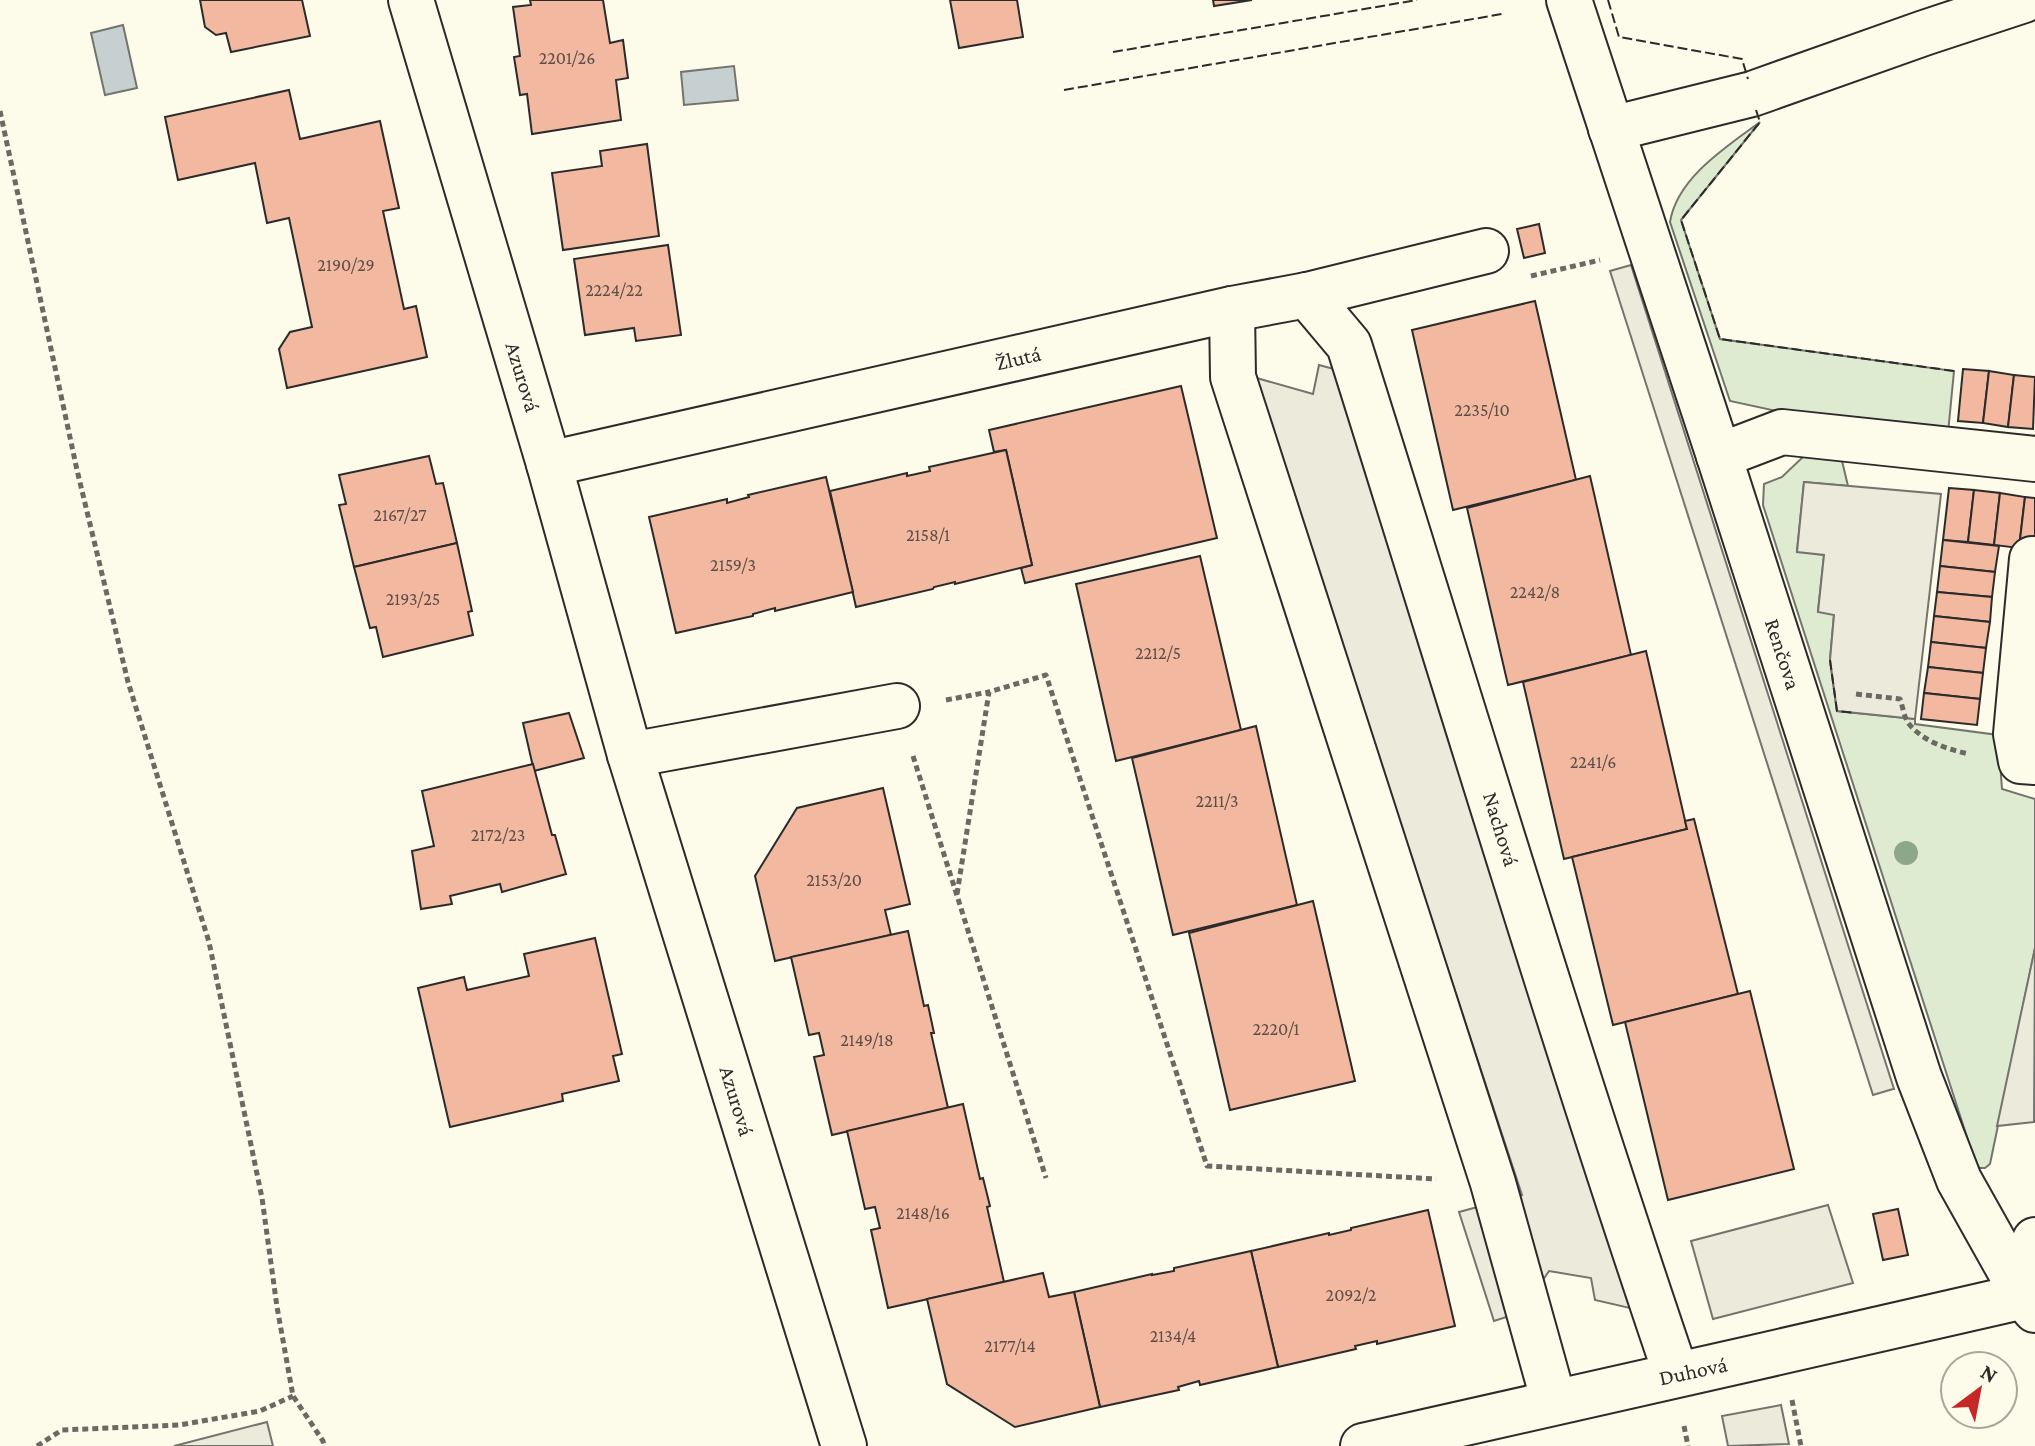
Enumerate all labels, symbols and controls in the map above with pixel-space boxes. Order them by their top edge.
house number: 2201/26 [539,48,595,68]
house number: 2190/29 [317,255,375,275]
house number: 2224/22 [585,280,643,300]
street label: Azurová [501,339,545,415]
street label: Žlutá [993,341,1043,375]
house number: 2235/10 [1454,400,1510,420]
house number: 2167/27 [373,505,427,525]
house number: 2158/1 [906,525,950,545]
house number: 2159/3 [710,555,756,575]
house number: 2242/8 [1510,582,1560,602]
house number: 2193/25 [386,589,440,609]
street label: Renčova [1760,615,1806,693]
house number: 2212/5 [1135,643,1181,663]
house number: 2241/6 [1570,752,1616,772]
street label: Nachová [1478,789,1524,869]
house number: 2211/3 [1195,791,1239,811]
house number: 2172/23 [471,825,525,845]
house number: 2153/20 [806,870,862,890]
house number: 2220/1 [1252,1019,1300,1039]
house number: 2149/18 [840,1030,894,1050]
street label: Azurová [715,1063,759,1139]
house number: 2148/16 [896,1203,950,1223]
house number: 2092/2 [1326,1285,1376,1305]
house number: 2134/4 [1150,1326,1196,1346]
house number: 2177/14 [984,1336,1036,1356]
north arrow [1939,1350,2019,1430]
street label: Duhová [1657,1352,1729,1390]
text: N [1976,1359,2002,1388]

